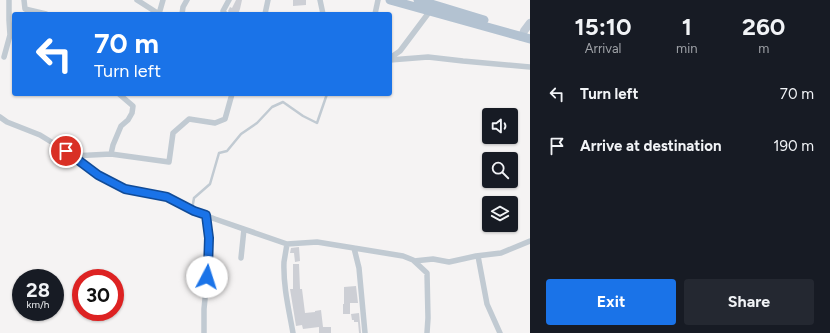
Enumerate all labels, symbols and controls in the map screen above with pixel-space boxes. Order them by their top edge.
text: 15:10 [575,12,632,41]
text: 1 [682,12,692,41]
text: 260 [742,12,785,41]
text: 70 m [94,26,159,60]
icon: left [28,28,80,80]
text: Arrival [585,41,621,56]
text: min [676,41,697,56]
text: m [758,41,769,56]
text: Turn left [94,60,161,82]
icon: left [546,83,568,105]
text: Turn left [580,85,638,103]
text: 70 m [780,85,814,103]
map controls [482,108,518,232]
button: sound [482,108,518,144]
pin [49,134,83,168]
icon: arrive [546,135,568,157]
text: Arrive at destination [580,137,721,155]
text: 190 m [773,137,814,155]
icon: arrive [55,140,77,162]
button: search [482,152,518,188]
button: layers [482,196,518,232]
position arrow [186,256,228,298]
speed limit sign: 30 [72,269,124,321]
text: 28 [26,278,50,302]
button: Exit [546,279,676,325]
button: Share [684,279,814,325]
text: km/h [27,298,49,311]

